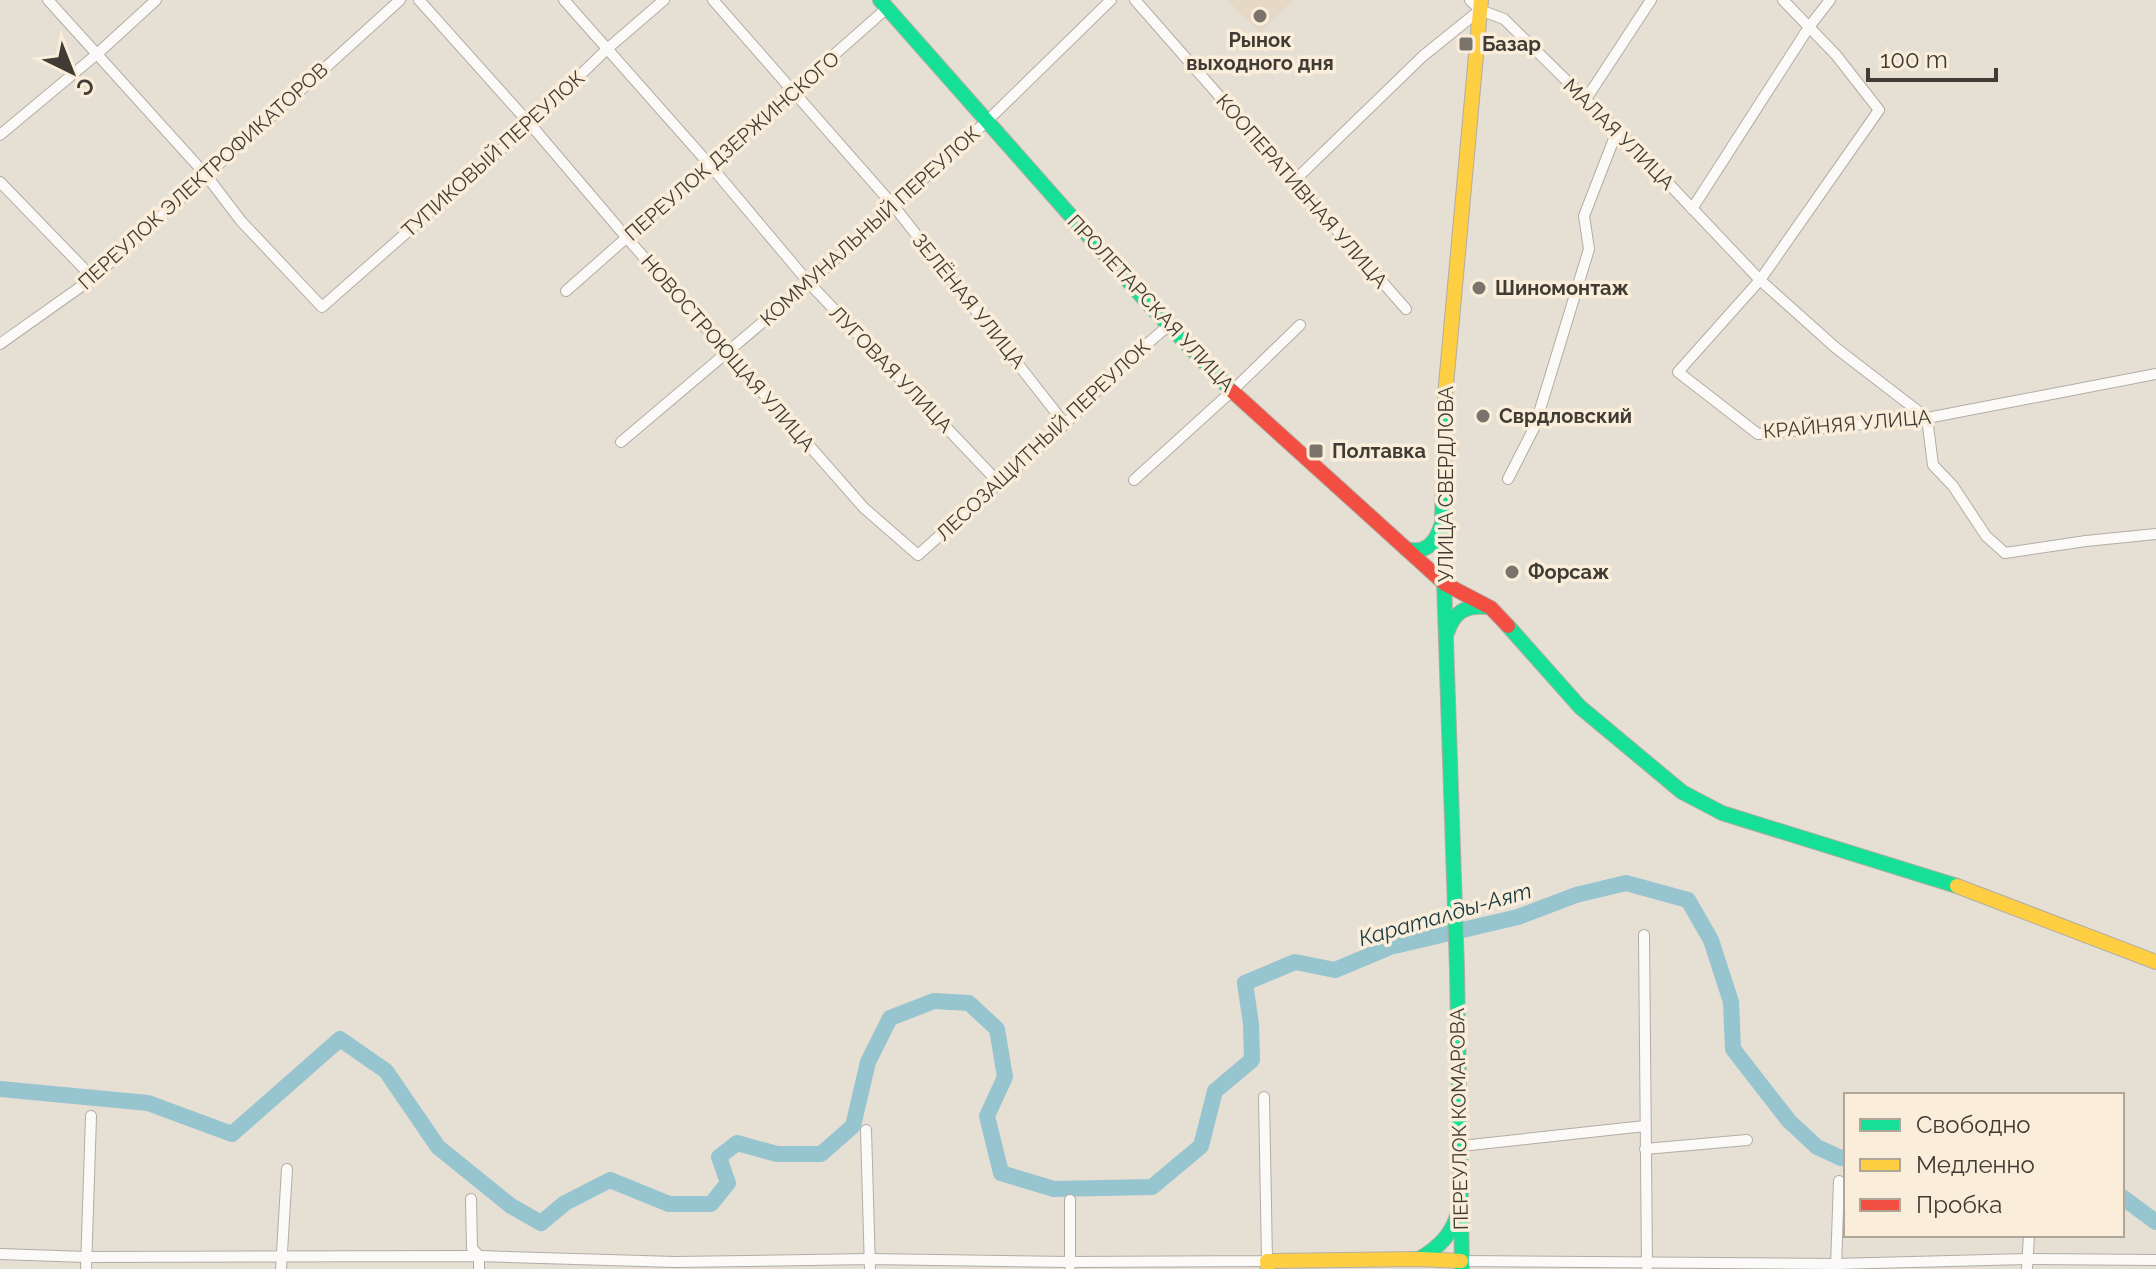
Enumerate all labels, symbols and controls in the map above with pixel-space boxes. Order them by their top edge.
marker: Рынок выходного дня [1251,7,1269,25]
place label: Рынок выходного дня [1186,28,1334,75]
north arrow [32,32,112,112]
place label: Базар [1482,32,1541,56]
scale bar [1868,32,1996,82]
marker: Базар [1457,35,1475,53]
text: 100 m [1880,45,1948,74]
street label: ПЕРЕУЛОК ДЗЕРЖИНСКОГО [620,46,844,246]
street label: ПЕРЕУЛОК ЭЛЕКТРОФИКАТОРОВ [73,57,333,295]
street label: ТУПИКОВЫЙ ПЕРЕУЛОК [397,66,589,242]
text: С [71,72,100,101]
street label: МАЛАЯ УЛИЦА [1558,73,1680,195]
street label: КООПЕРАТИВНАЯ УЛИЦА [1211,89,1393,293]
street label: КОММУНАЛЬНЫЙ ПЕРЕУЛОК [755,121,985,331]
street label: ПРОЛЕТАРСКАЯ УЛИЦА [1063,210,1240,397]
street label: ЗЕЛЁНАЯ УЛИЦА [907,229,1031,373]
street label: НОВОСТРОЮЩАЯ УЛИЦА [636,250,820,456]
place label: Шиномонтаж [1495,276,1629,300]
marker: Шиномонтаж [1470,279,1488,297]
street label: ЛУГОВАЯ УЛИЦА [824,301,958,438]
street label: ЛЕСОЗАЩИТНЫЙ ПЕРЕУЛОК [931,334,1155,546]
street label: УЛИЦА СВЕРДЛОВА [1434,385,1458,582]
place label: Сврдловский [1499,404,1632,428]
street label: КРАЙНЯЯ УЛИЦА [1762,405,1932,443]
marker: Сврдловский [1474,407,1492,425]
place label: Полтавка [1332,439,1426,463]
marker: Полтавка [1307,442,1325,460]
place label: Форсаж [1528,560,1609,584]
marker: Форсаж [1503,563,1521,581]
water label: Караталды-Аят [1356,877,1534,951]
street label: ПЕРЕУЛОК КОМАРОВА [1445,1007,1473,1230]
legend [1844,1093,2124,1237]
text: Свободно [1916,1110,2031,1139]
text: Медленно [1916,1150,2035,1179]
text: Пробка [1916,1190,2002,1219]

